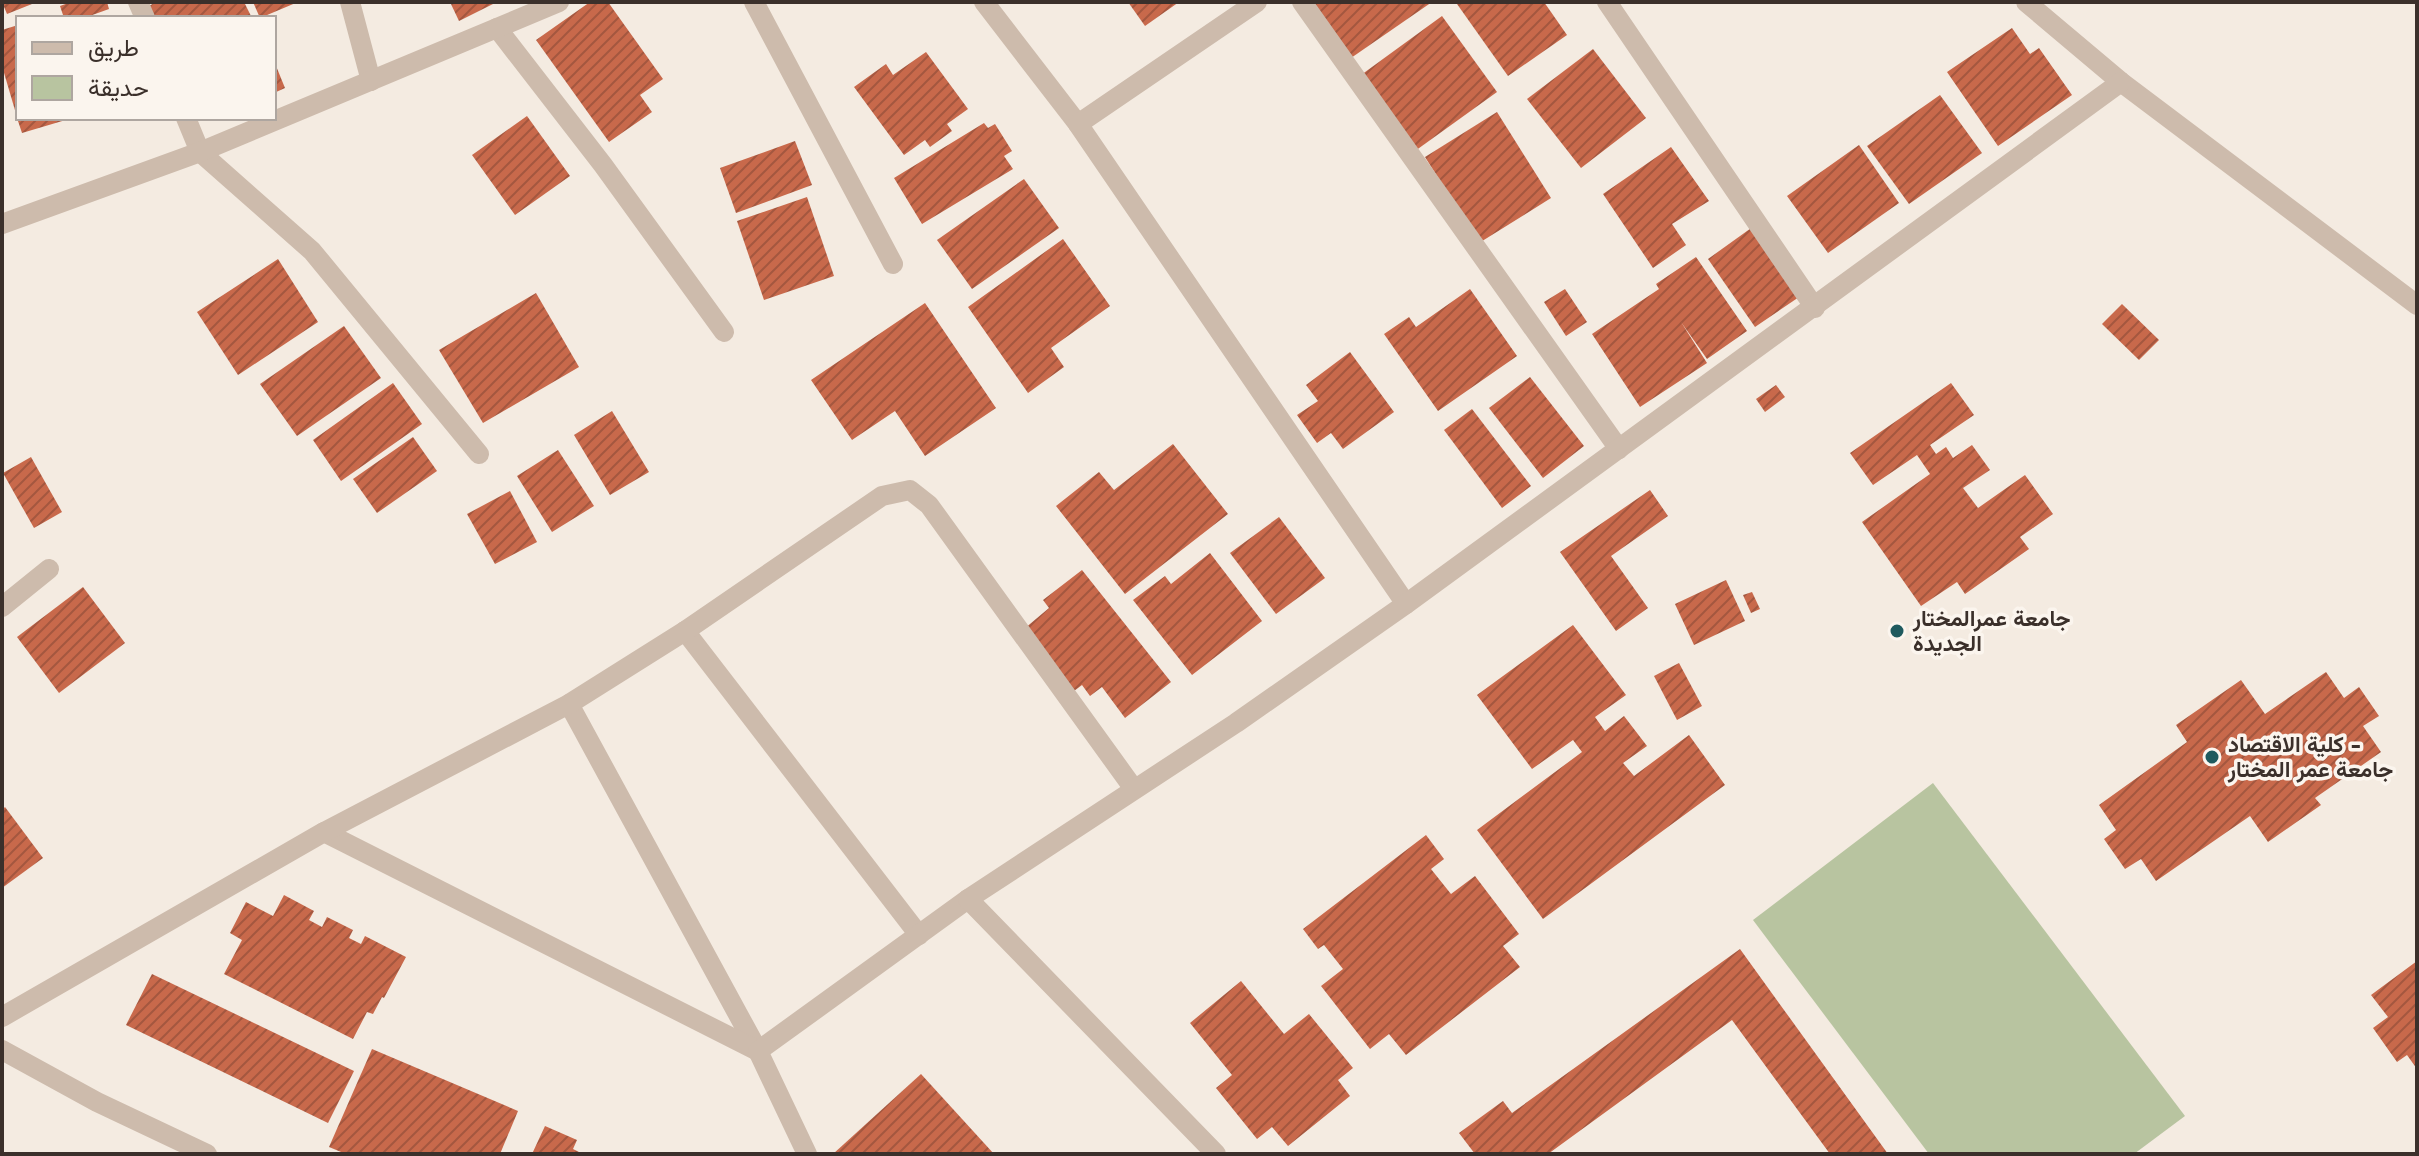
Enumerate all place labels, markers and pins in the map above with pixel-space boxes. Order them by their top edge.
place label: جامعة عمرالمختار الجديدة [1912,606,2070,657]
marker: جامعة عمرالمختار الجديدة [1888,622,1906,640]
place label: كلية الاقتصاد - جامعة عمر المختار [2227,732,2393,783]
marker: كلية الاقتصاد - جامعة عمر المختار [2203,748,2221,766]

